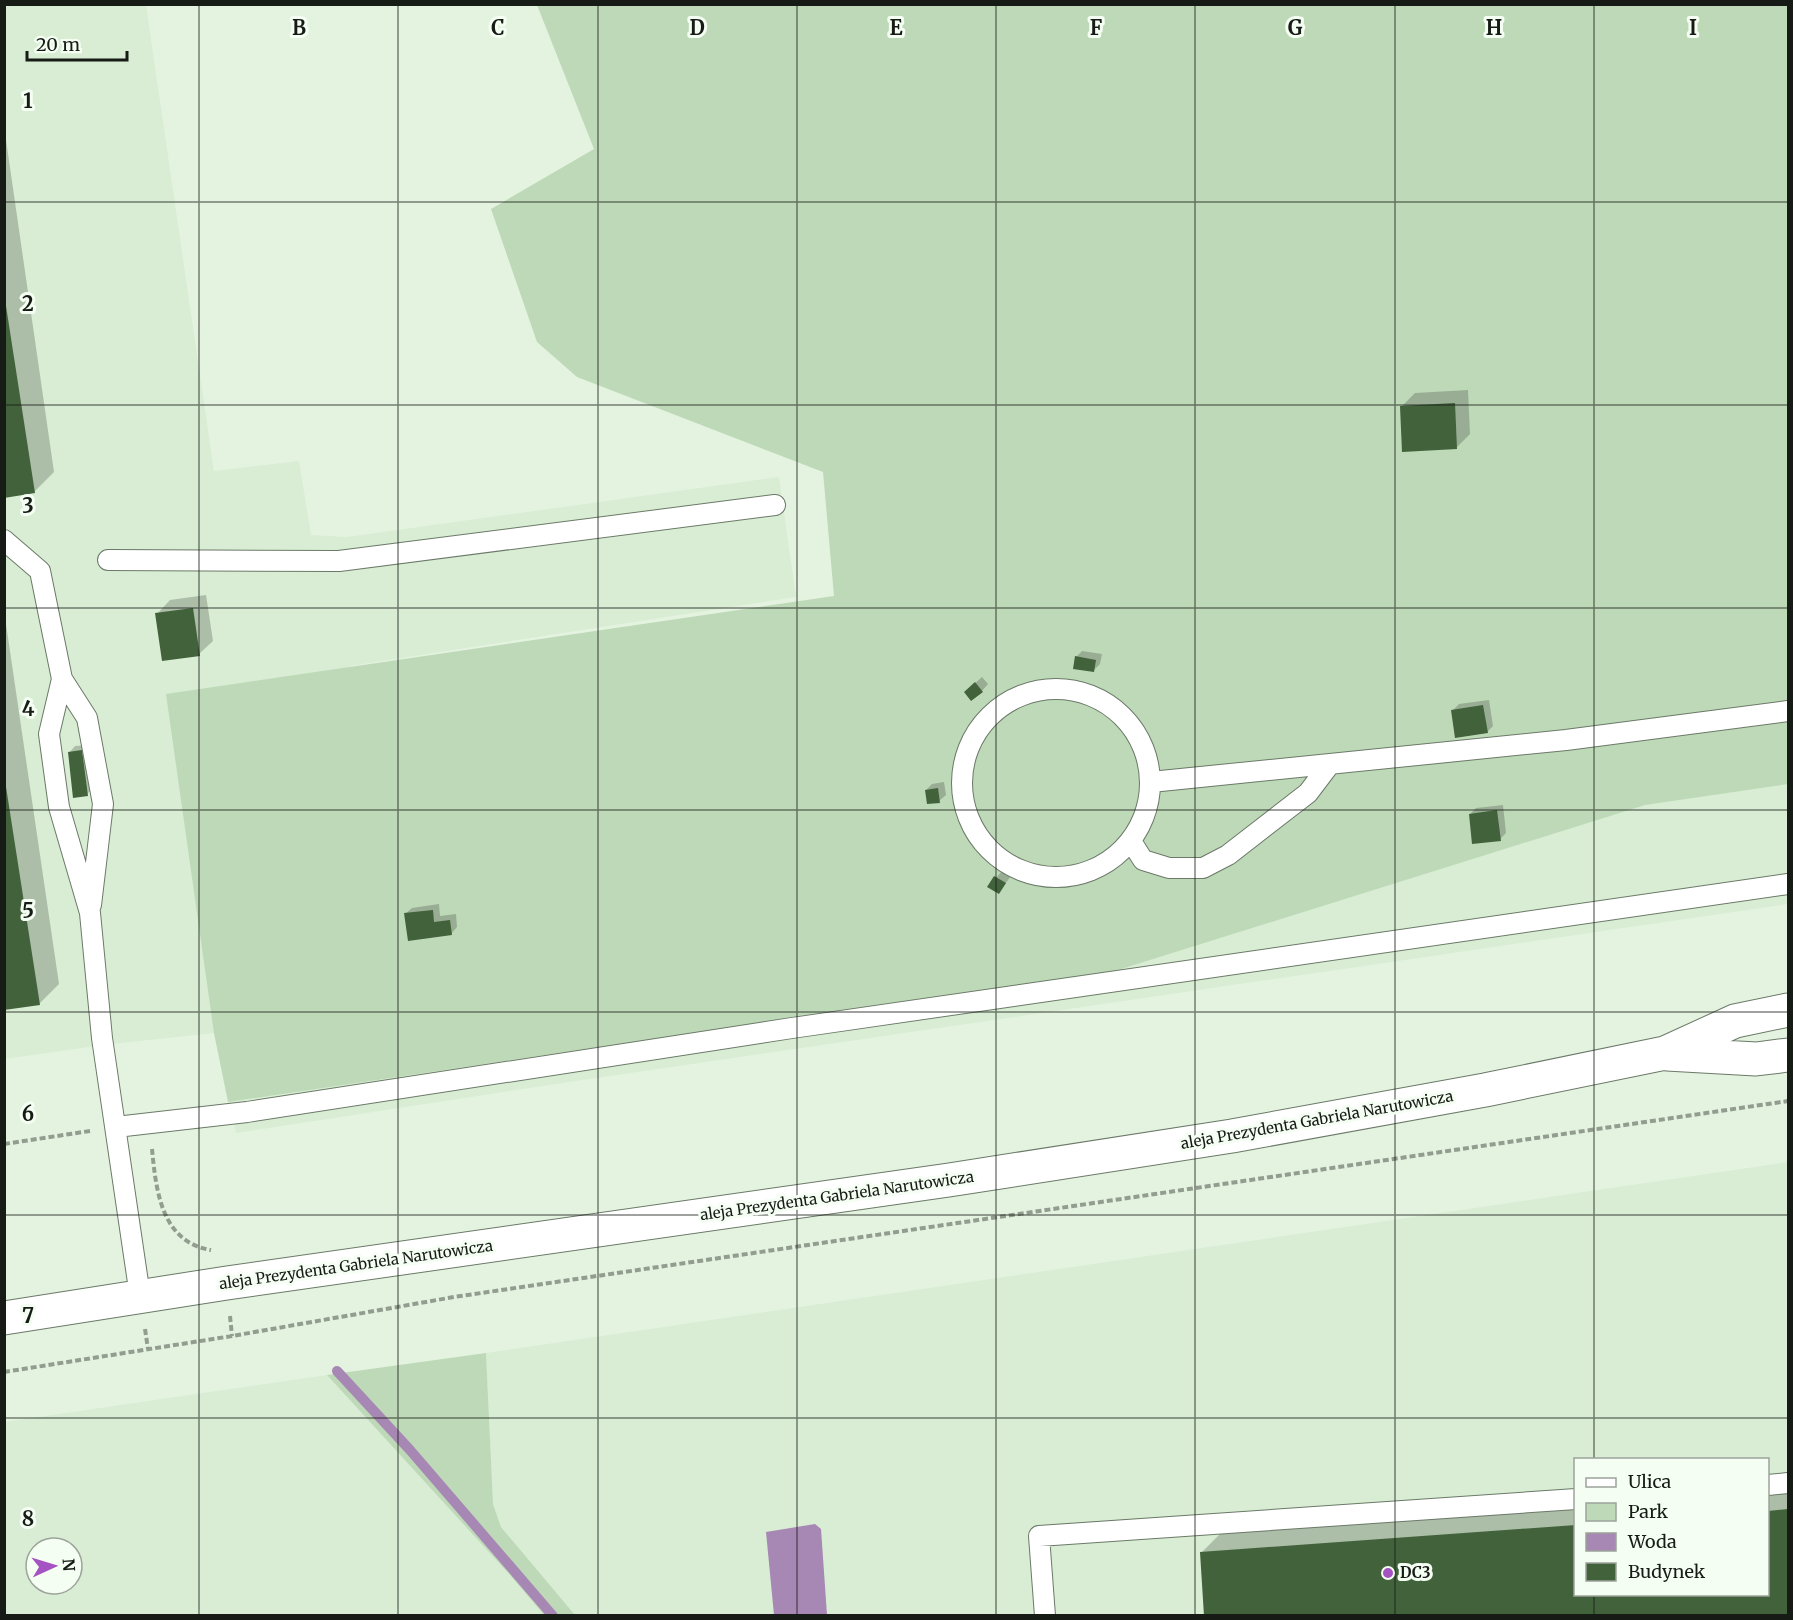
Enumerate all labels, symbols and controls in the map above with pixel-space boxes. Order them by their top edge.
text: B [292,15,306,40]
text: C [491,15,505,40]
text: D [689,15,705,40]
text: E [889,15,903,40]
text: F [1090,15,1103,40]
text: G [1288,15,1303,40]
text: H [1486,15,1502,40]
text: I [1689,15,1697,40]
scale bar [27,24,128,62]
text: 20 m [36,33,80,56]
text: 1 [23,88,33,113]
text: 2 [22,291,34,316]
text: 3 [22,493,34,518]
text: 4 [22,696,35,721]
text: 5 [22,898,34,923]
street label: aleja Prezydenta Gabriela Narutowicza [1179,1086,1455,1153]
text: 6 [22,1101,34,1126]
street label: aleja Prezydenta Gabriela Narutowicza [699,1167,975,1224]
street label: aleja Prezydenta Gabriela Narutowicza [218,1236,494,1293]
text: 7 [22,1303,34,1328]
legend [1574,1458,1769,1596]
text: Ulica [1628,1470,1672,1493]
text: Park [1628,1500,1669,1523]
text: 8 [22,1506,34,1531]
text: Woda [1627,1530,1677,1553]
north arrow [24,1536,84,1596]
text: N [59,1558,79,1572]
text: Budynek [1628,1560,1706,1583]
place label: DC3 [1400,1563,1431,1582]
marker: DC3 [1381,1566,1395,1580]

